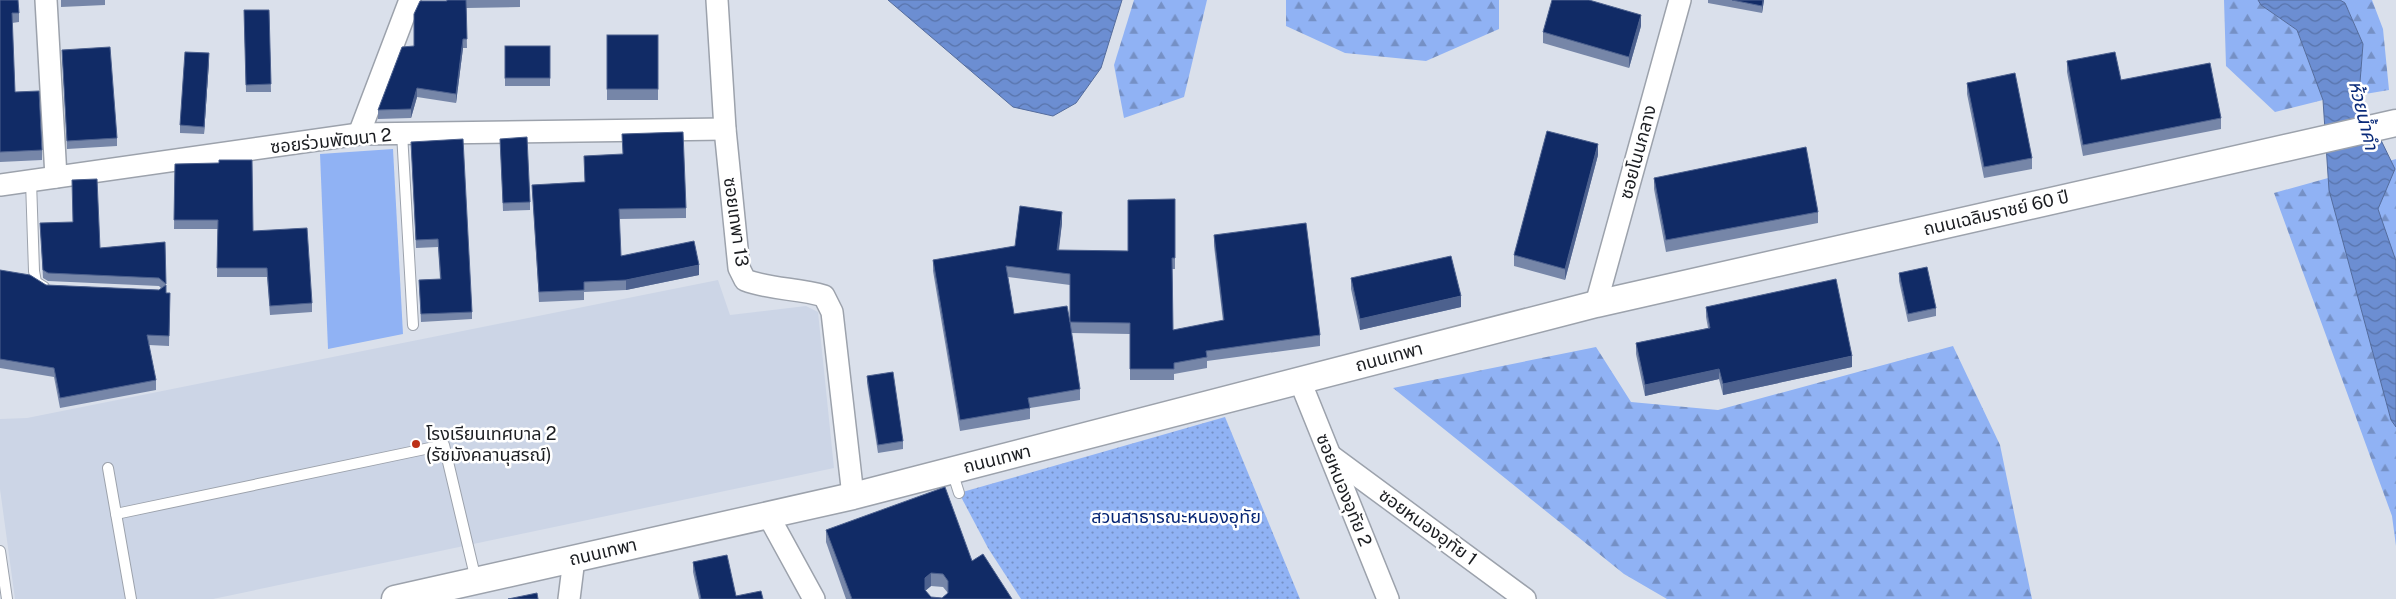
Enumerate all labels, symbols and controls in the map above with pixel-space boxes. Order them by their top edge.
water label: ห้วยน้ำคำ [2345,78,2385,153]
street label: ซอยโนนกลาง [1615,103,1660,201]
street label: ซอยร่วมพัฒนา 2 [269,124,393,157]
street label: ซอยเทพา 13 [720,176,753,268]
street label: ถนนเฉลิมราชย์ 60 ปี [1921,186,2071,239]
street label: ถนนเทพา [1353,337,1425,376]
place label: โรงเรียนเทศบาล 2 (รัชมังคลานุสรณ์) [426,423,557,466]
street label: ซอยหนองอุทัย 2 [1311,430,1377,550]
marker: โรงเรียนเทศบาล 2 (รัชมังคลานุสรณ์) [410,438,422,450]
street label: ถนนเทพา [961,440,1033,477]
street label: ซอยหนองอุทัย 1 [1374,484,1482,570]
park label: สวนสาธารณะหนองอุทัย [1091,506,1261,528]
street label: ถนนเทพา [567,534,639,570]

